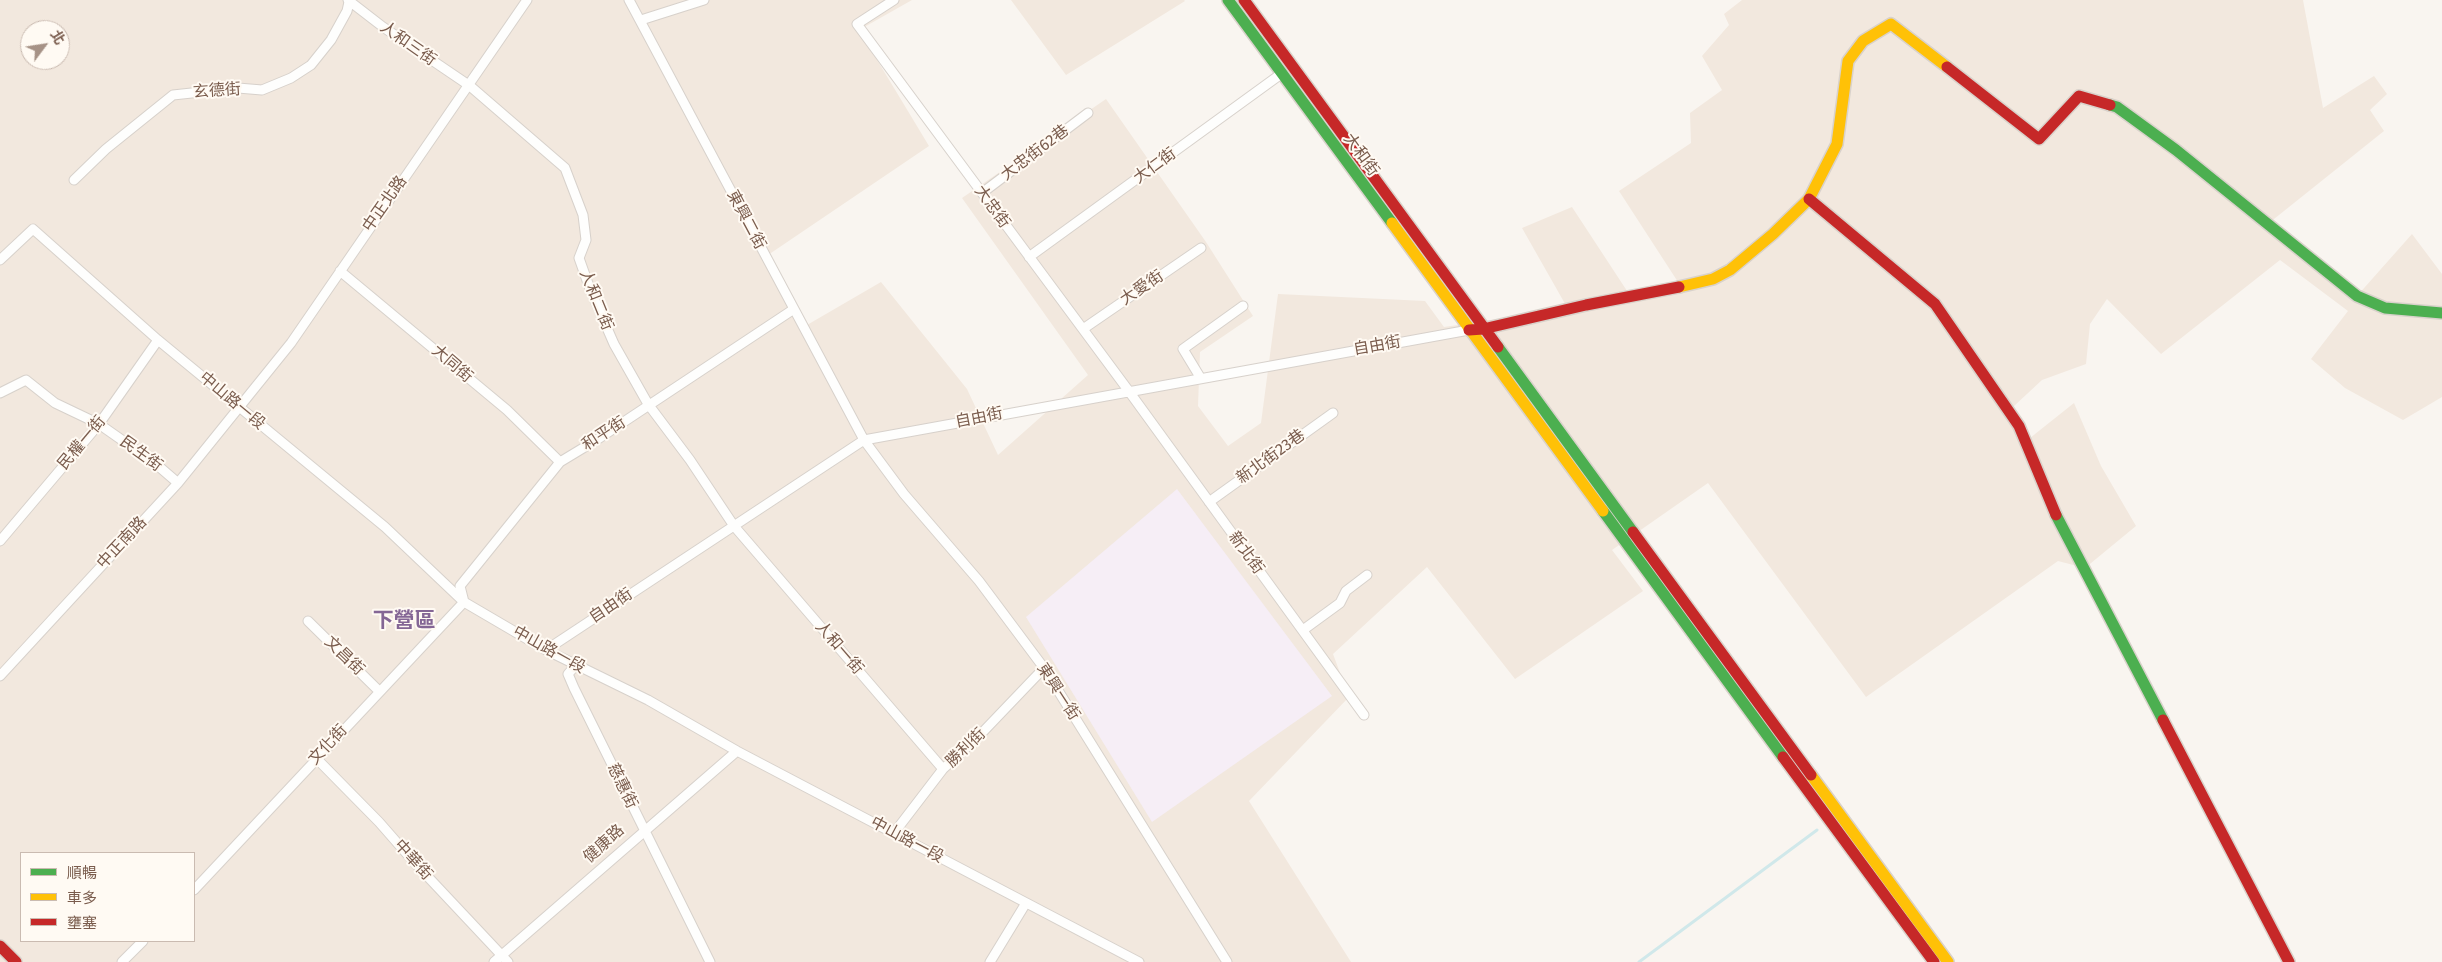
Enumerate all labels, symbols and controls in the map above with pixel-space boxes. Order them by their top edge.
street label: 人和三街 [376,18,440,70]
north arrow [20,20,70,70]
text: 北 [47,27,68,48]
street label: 玄德街 [192,80,242,102]
street label: 大忠街62巷 [997,121,1073,185]
street label: 大和街 [1339,130,1383,180]
street label: 大仁街 [1130,144,1180,188]
street label: 中正北路 [359,172,411,236]
street label: 大忠街 [970,182,1014,232]
street label: 東興二街 [723,187,769,253]
street label: 人和二街 [575,267,617,333]
street label: 大愛街 [1117,267,1167,309]
street label: 自由街 [1352,332,1402,360]
street label: 大同街 [428,341,476,387]
street label: 中山路一段 [195,368,269,434]
street label: 自由街 [954,404,1004,432]
street label: 民權一街 [54,412,110,474]
street label: 和平街 [579,413,629,455]
street label: 新北街23巷 [1233,426,1309,488]
street label: 民生街 [116,432,166,476]
street label: 中正南路 [93,513,151,573]
street label: 新北街 [1224,528,1268,578]
street label: 自由街 [586,585,636,627]
district label: 下營區 [373,608,435,634]
street label: 人和一街 [811,618,867,678]
street label: 中山路一段 [509,622,589,678]
street label: 文昌街 [320,632,368,680]
street label: 東興一街 [1033,660,1083,724]
street label: 文化街 [305,721,351,769]
street label: 勝利街 [942,724,990,772]
street label: 慈惠街 [603,760,641,812]
street label: 中山路一段 [867,813,947,867]
street label: 健康路 [580,821,628,867]
street label: 中華街 [390,836,436,884]
legend [20,852,195,942]
text: 順暢 [67,864,97,882]
text: 車多 [67,889,97,907]
text: 壅塞 [67,914,97,932]

